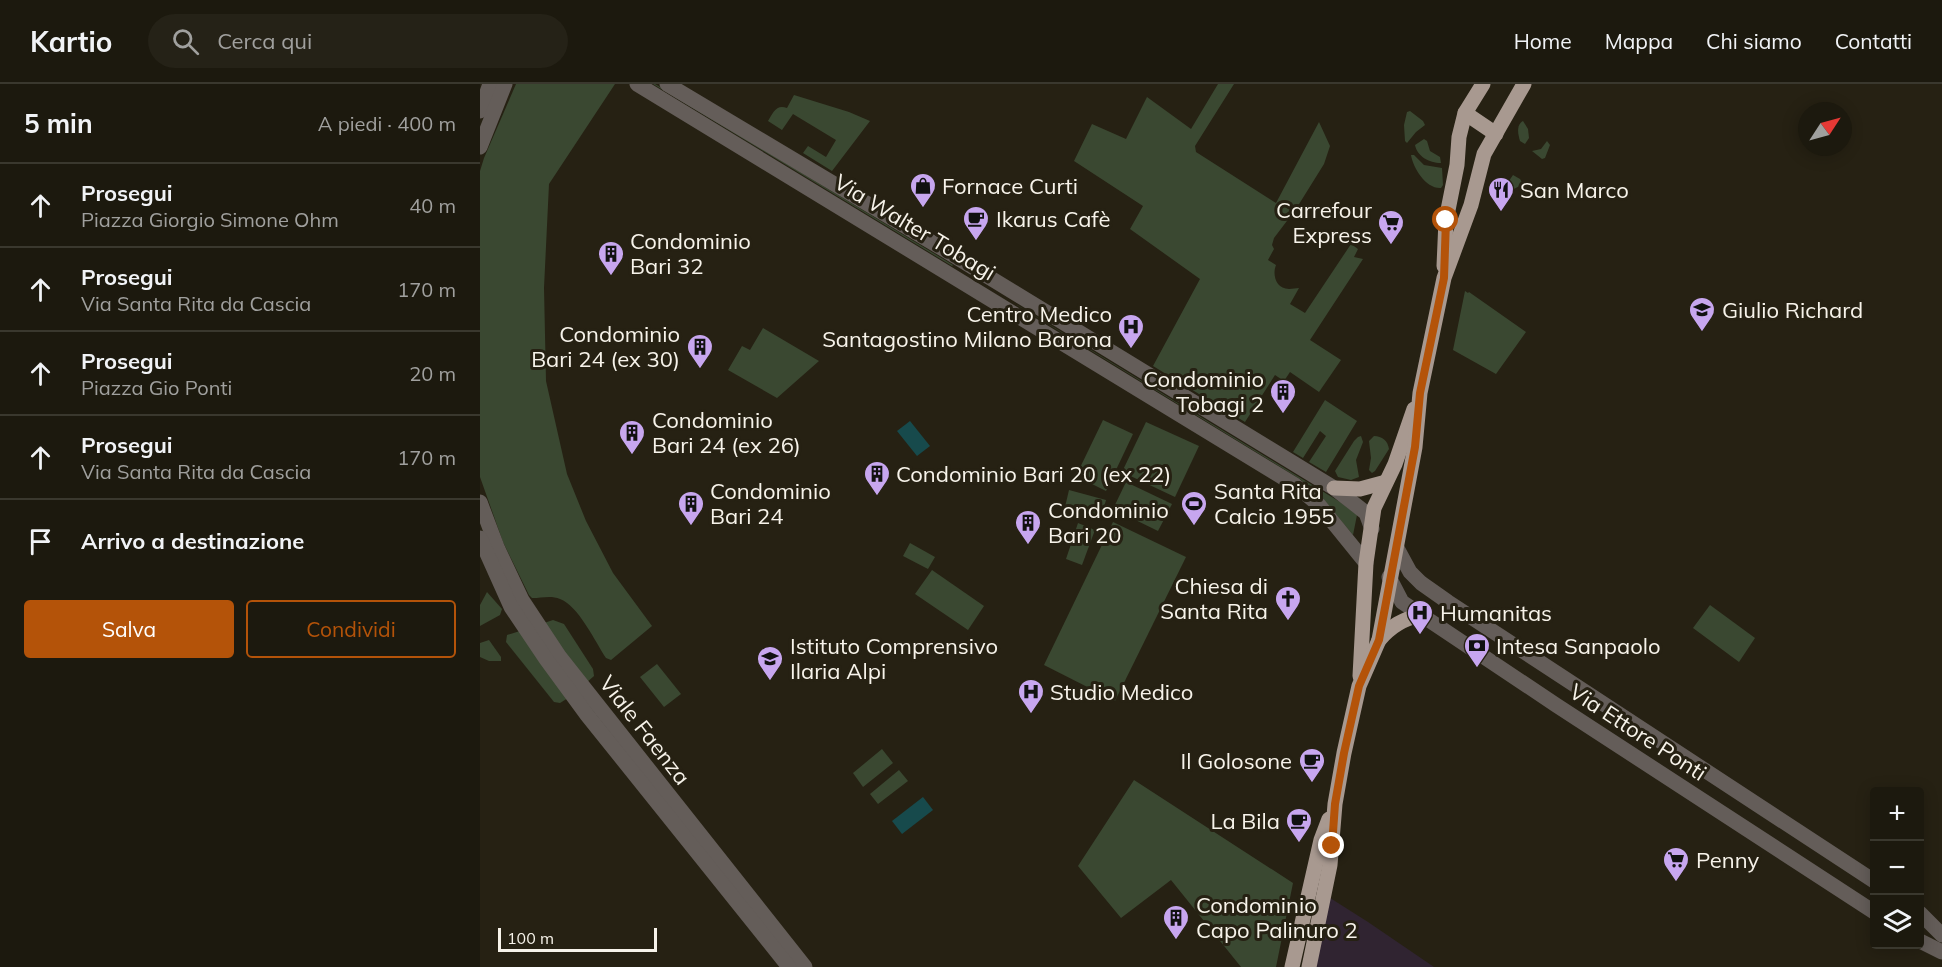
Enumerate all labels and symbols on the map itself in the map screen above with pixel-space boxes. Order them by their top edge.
north arrow [1798,102,1852,156]
street label: Via Walter Tobagi [829,168,1001,286]
shop icon: Fornace Curti [908,171,938,209]
place label: Fornace Curti [942,172,1078,200]
restaurant icon: San Marco [1486,175,1516,213]
place label: San Marco [1520,176,1629,204]
place label: Carrefour Express [1276,196,1372,249]
cafe icon: Ikarus Cafè [961,204,991,242]
place label: Ikarus Cafè [996,205,1110,233]
route start [1432,206,1458,232]
supermarket icon: Carrefour Express [1376,208,1406,246]
place label: Condominio Bari 32 [630,227,751,280]
building icon: Condominio Bari 32 [596,239,626,277]
school or university icon: Giulio Richard [1687,295,1717,333]
place label: Giulio Richard [1722,296,1863,324]
place label: Centro Medico Santagostino Milano Barona [822,300,1112,353]
hospital icon: Centro Medico Santagostino Milano Barona [1116,312,1146,350]
place label: Condominio Bari 24 (ex 30) [531,320,680,373]
building icon: Condominio Bari 24 (ex 30) [685,332,715,370]
place label: Condominio Tobagi 2 [1143,365,1264,418]
building icon: Condominio Tobagi 2 [1268,377,1298,415]
place label: Condominio Bari 24 (ex 26) [652,406,801,459]
building icon: Condominio Bari 24 (ex 26) [617,418,647,456]
building icon: Condominio Bari 20 (ex 22) [862,459,892,497]
place label: Condominio Bari 20 (ex 22) [896,460,1171,488]
place label: Condominio Bari 24 [710,477,831,530]
place label: Santa Rita Calcio 1955 [1214,477,1334,530]
building icon: Condominio Bari 24 [676,489,706,527]
sports icon: Santa Rita Calcio 1955 [1179,489,1209,527]
place label: Condominio Bari 20 [1048,496,1169,549]
building icon: Condominio Bari 20 [1013,508,1043,546]
place label: Chiesa di Santa Rita [1160,572,1268,625]
church icon: Chiesa di Santa Rita [1273,584,1303,622]
hospital icon: Humanitas [1405,598,1435,636]
place label: Humanitas [1440,599,1552,627]
bank icon: Intesa Sanpaolo [1462,631,1492,669]
place label: Istituto Comprensivo Ilaria Alpi [790,632,998,685]
place label: Intesa Sanpaolo [1496,632,1661,660]
school or university icon: Istituto Comprensivo Ilaria Alpi [755,644,785,682]
street label: Viale Faenza [594,670,696,790]
hospital icon: Studio Medico [1016,677,1046,715]
street label: Via Ettore Ponti [1564,677,1712,787]
place label: Studio Medico [1050,678,1193,706]
cafe icon: Il Golosone [1297,746,1327,784]
place label: Il Golosone [1181,747,1292,775]
cafe icon: La Bila [1284,806,1314,844]
place label: La Bila [1210,807,1280,835]
route end [1318,832,1344,858]
supermarket icon: Penny [1661,845,1691,883]
place label: Penny [1696,846,1759,874]
place label: Condominio Capo Palinuro 2 [1196,891,1358,944]
building icon: Condominio Capo Palinuro 2 [1161,903,1191,941]
scale bar [498,925,657,952]

